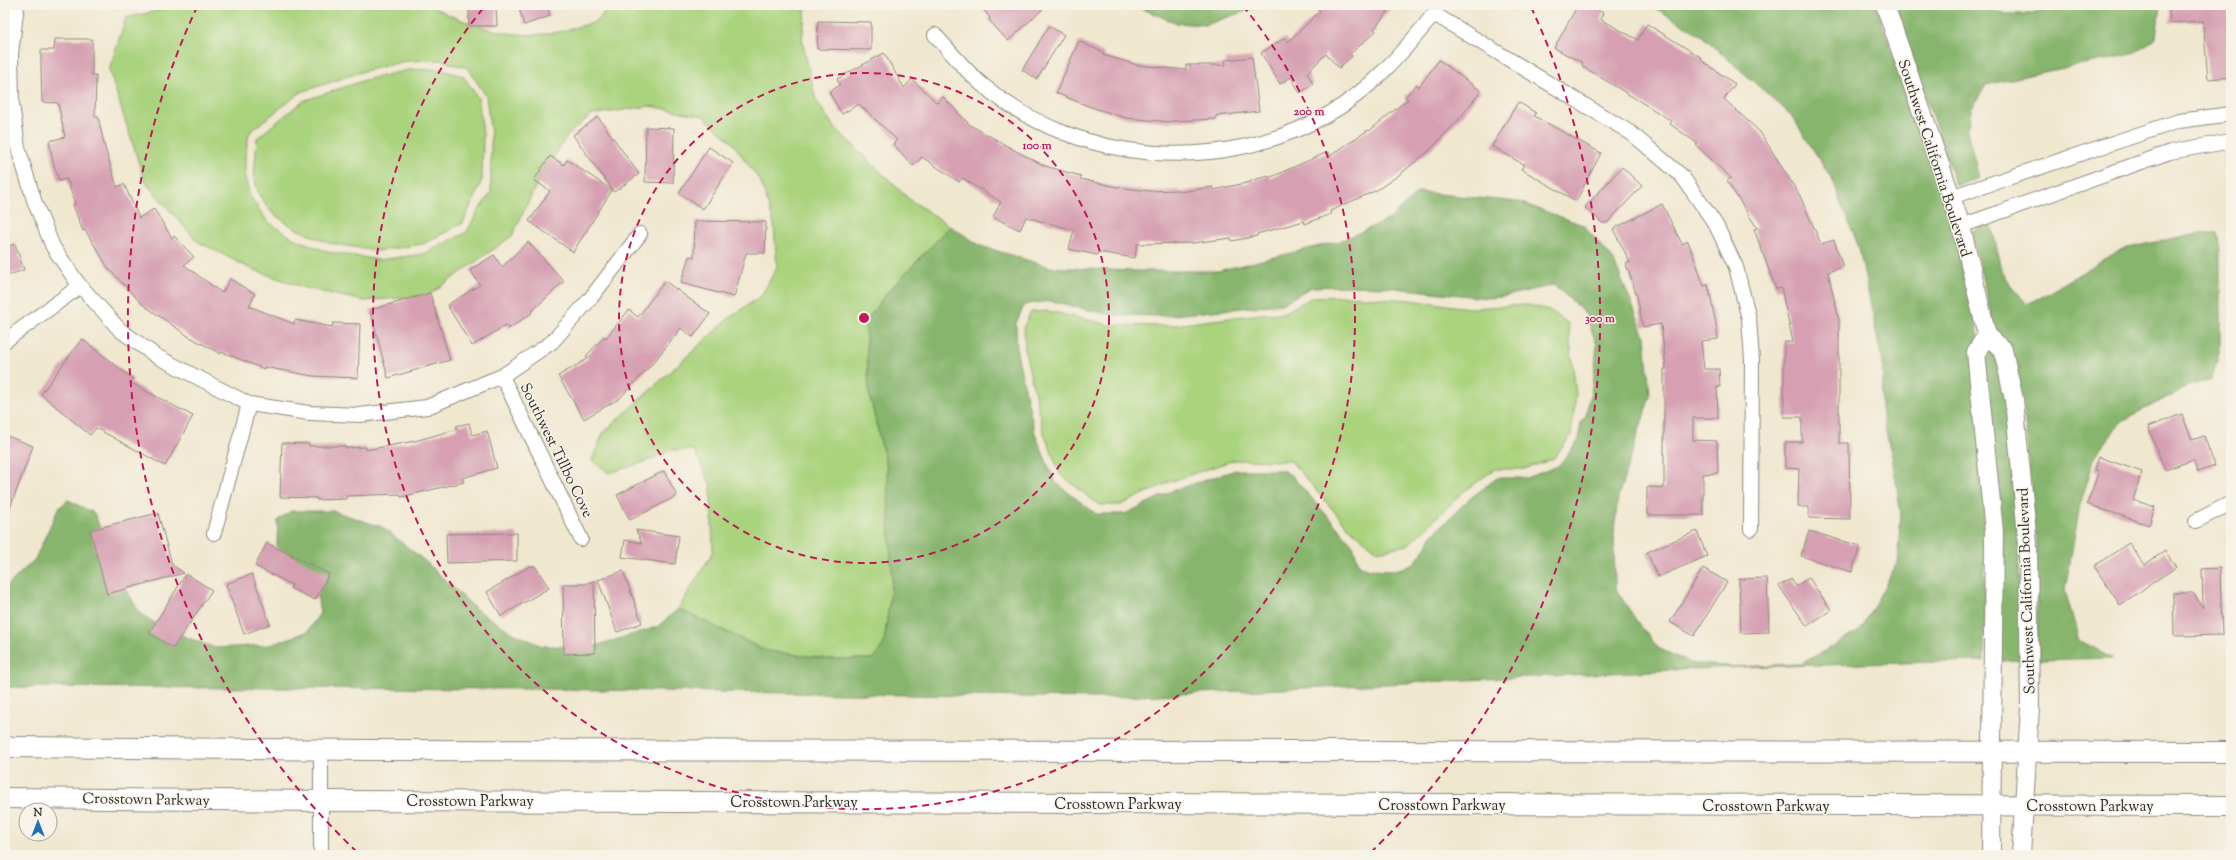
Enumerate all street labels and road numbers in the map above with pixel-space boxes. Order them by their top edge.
street label: Southwest California Boulevard [1892,57,1976,260]
street label: Southwest Tillbo Cove [514,380,597,522]
street label: Southwest California Boulevard [2013,487,2042,695]
street label: Crosstown Parkway [82,789,210,812]
street label: Crosstown Parkway [406,792,534,813]
street label: Crosstown Parkway [730,793,858,814]
street label: Crosstown Parkway [1054,795,1182,816]
street label: Crosstown Parkway [1378,796,1506,817]
street label: Crosstown Parkway [1702,797,1830,818]
street label: Crosstown Parkway [2026,797,2154,818]

